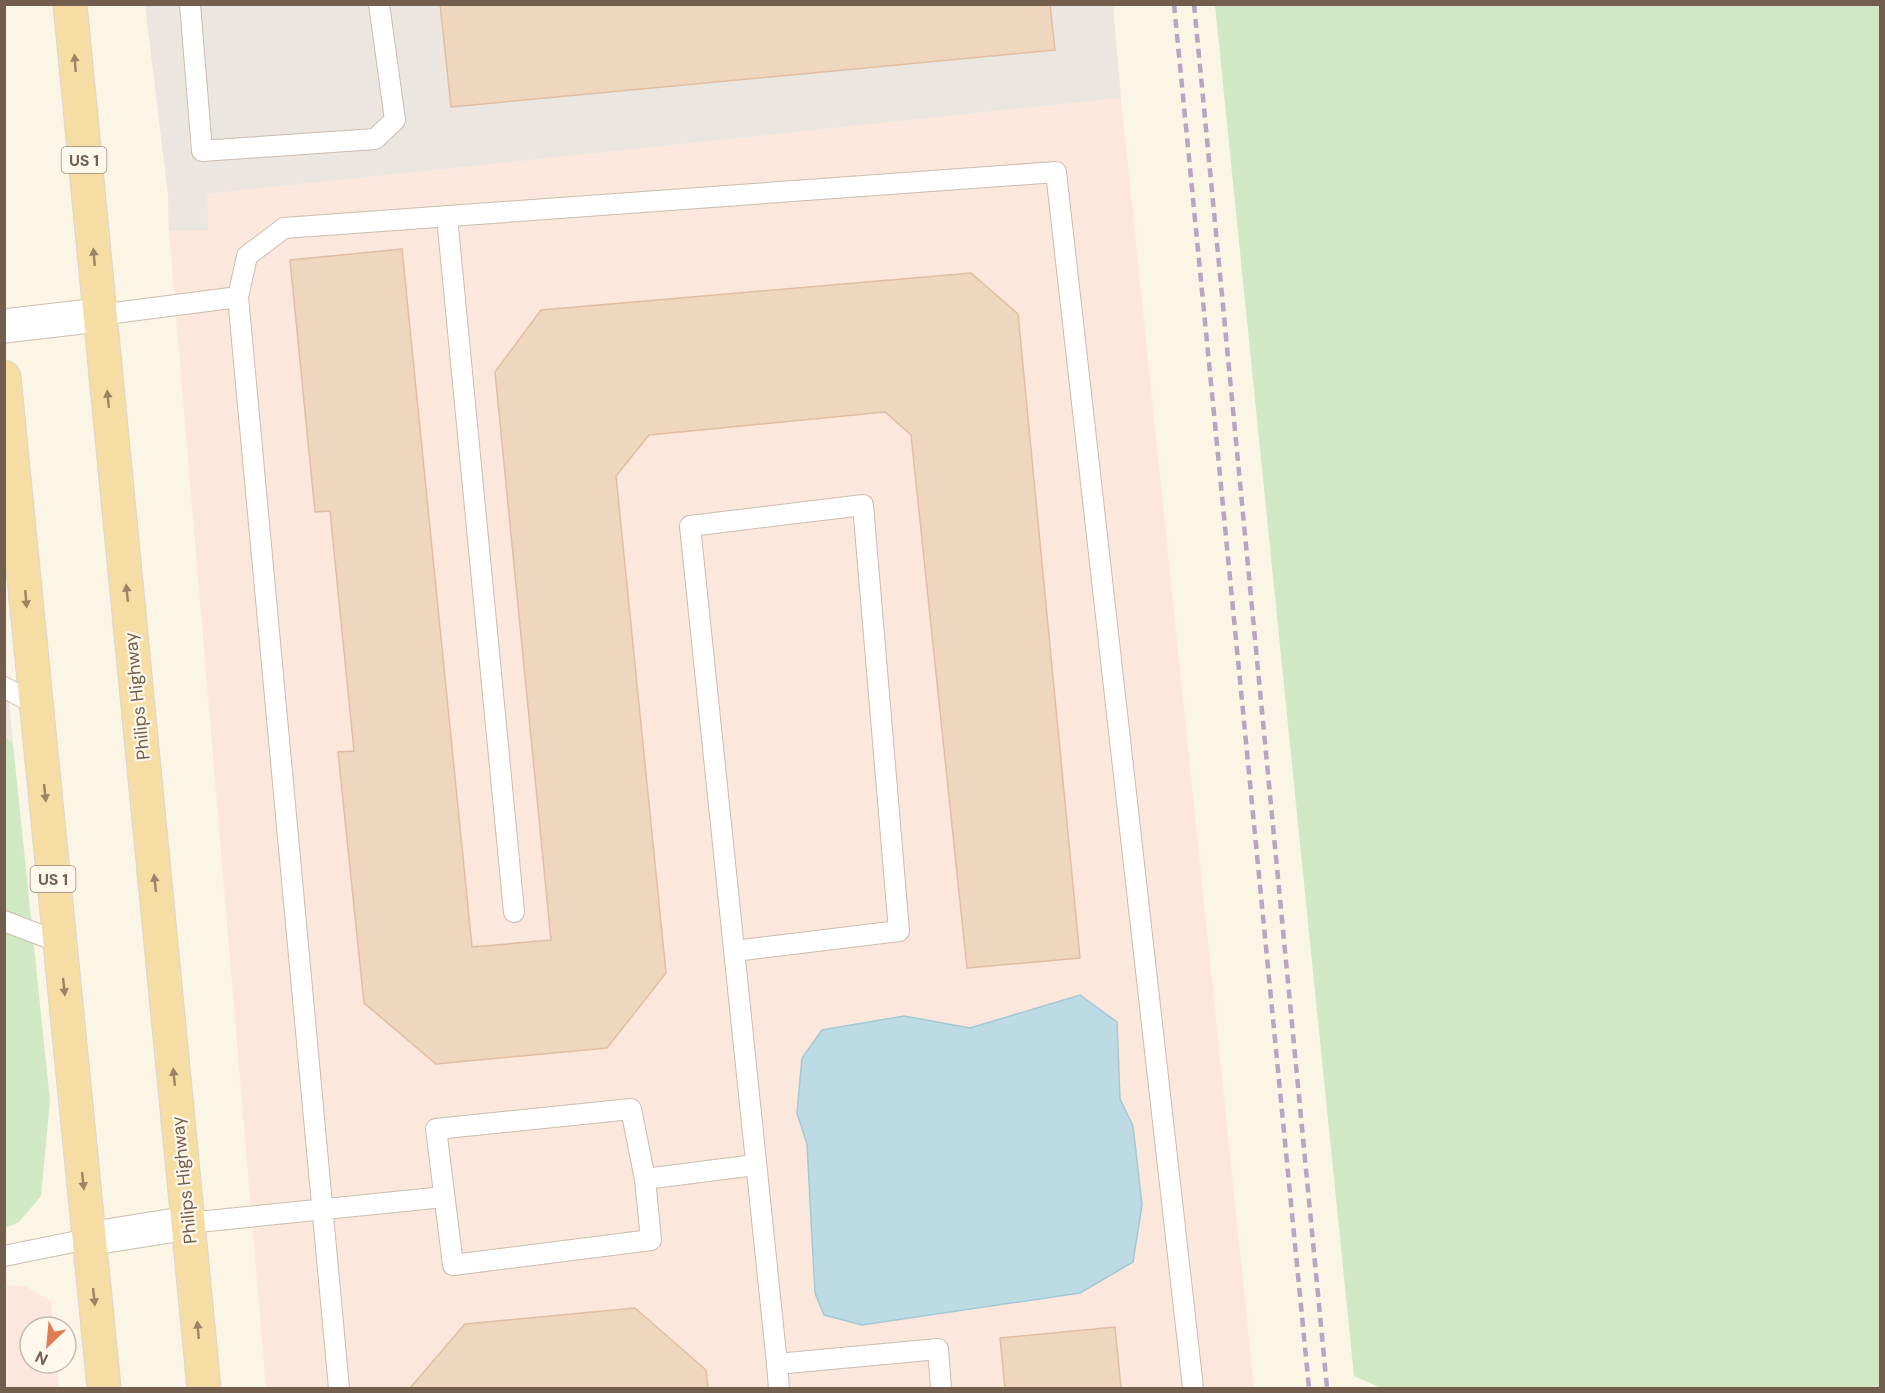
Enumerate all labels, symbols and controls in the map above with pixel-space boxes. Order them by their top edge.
one-way arrow [70,53,80,72]
road number: US 1 [62,147,106,173]
one-way arrow [89,247,99,266]
one-way arrow [103,390,113,409]
one-way arrow [122,584,132,603]
one-way arrow [21,590,31,609]
street label: Philips Highway [118,631,156,761]
one-way arrow [40,784,50,803]
road number: US 1 [31,866,76,892]
one-way arrow [150,873,160,892]
one-way arrow [59,978,69,997]
one-way arrow [169,1067,179,1086]
street label: Philips Highway [165,1115,203,1245]
one-way arrow [78,1172,88,1191]
one-way arrow [89,1287,99,1306]
north arrow [18,1315,78,1375]
one-way arrow [193,1321,203,1340]
text: N [32,1346,51,1370]

